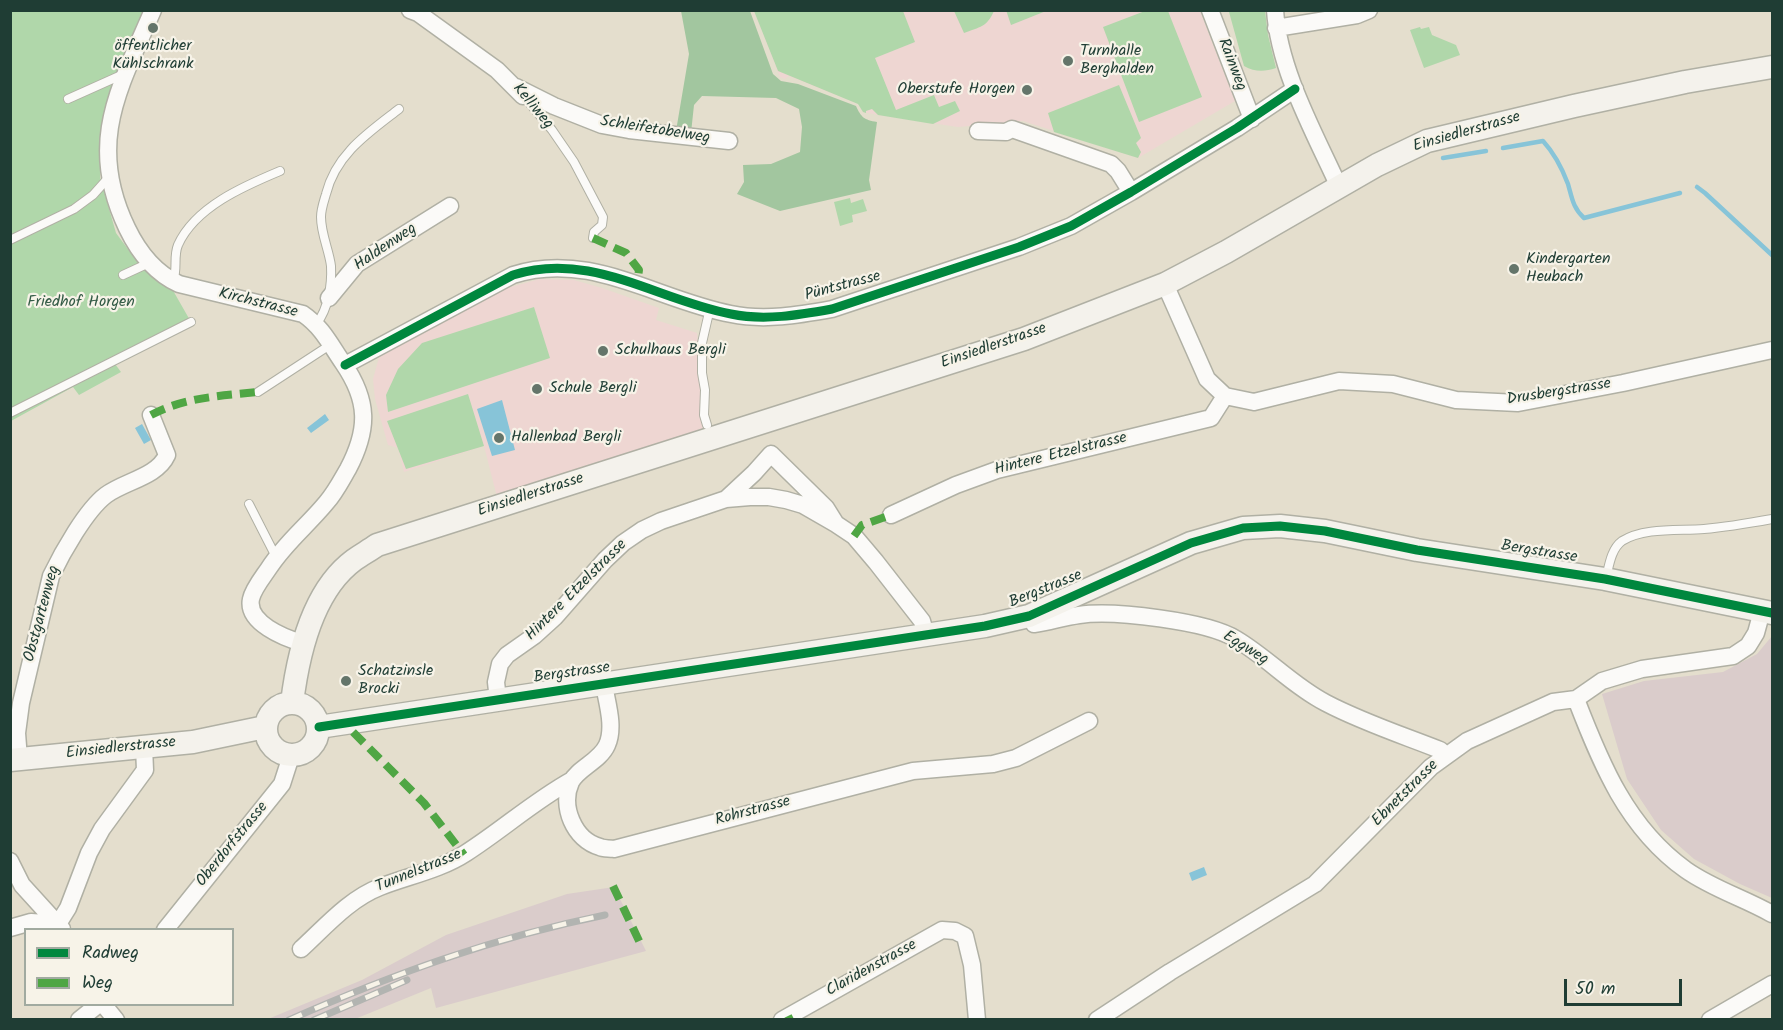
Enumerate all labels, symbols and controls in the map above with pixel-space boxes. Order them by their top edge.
marker: öffentlicher Kühlschrank [146,21,160,35]
street label: Rainweg [1212,36,1250,94]
place label: öffentlicher Kühlschrank [113,37,193,75]
place label: Turnhalle Berghalden [1080,42,1154,80]
marker: Turnhalle Berghalden [1061,54,1075,68]
street label: Kelliweg [507,80,557,134]
place label: Oberstufe Horgen [897,80,1015,100]
marker: Oberstufe Horgen [1020,83,1034,97]
street label: Einsiedlerstrasse [1411,109,1523,157]
street label: Schleifetobelweg [599,113,711,149]
street label: Haldenweg [351,220,421,276]
place label: Kindergarten Heubach [1526,250,1611,288]
marker: Kindergarten Heubach [1507,262,1521,276]
street label: Püntstrasse [803,268,883,306]
street label: Kirchstrasse [216,285,300,323]
park label: Friedhof Horgen [27,293,135,313]
street label: Einsiedlerstrasse [939,320,1049,374]
place label: Schulhaus Bergli [615,341,726,361]
marker: Schulhaus Bergli [596,344,610,358]
street label: Drusbergstrasse [1506,375,1612,411]
place label: Schule Bergli [549,379,636,399]
marker: Schule Bergli [530,382,544,396]
place label: Hallenbad Bergli [511,428,621,448]
street label: Hintere Etzelstrasse [993,429,1129,481]
marker: Hallenbad Bergli [492,431,506,445]
street label: Einsiedlerstrasse [475,470,587,522]
street label: Hintere Etzelstrasse [522,536,632,646]
street label: Bergstrasse [1500,538,1578,568]
street label: Obstgartenweg [21,564,65,664]
street label: Bergstrasse [1007,567,1085,613]
street label: Eggweg [1219,628,1271,670]
street label: Bergstrasse [533,659,611,689]
place label: Schatzinsle Brocki [358,662,433,700]
marker: Schatzinsle Brocki [339,674,353,688]
street label: Einsiedlerstrasse [65,734,177,764]
street label: Ebnetstrasse [1369,757,1443,831]
street label: Rohrstrasse [713,793,793,831]
street label: Oberdorfstrasse [193,799,273,891]
street label: Tunnelstrasse [373,846,465,898]
legend [24,928,234,1006]
street label: Claridenstrasse [823,936,921,1002]
text: Radweg [82,939,139,968]
scale bar [1567,967,1686,1005]
text: Weg [82,969,113,998]
text: 50 m [1575,975,1615,1004]

